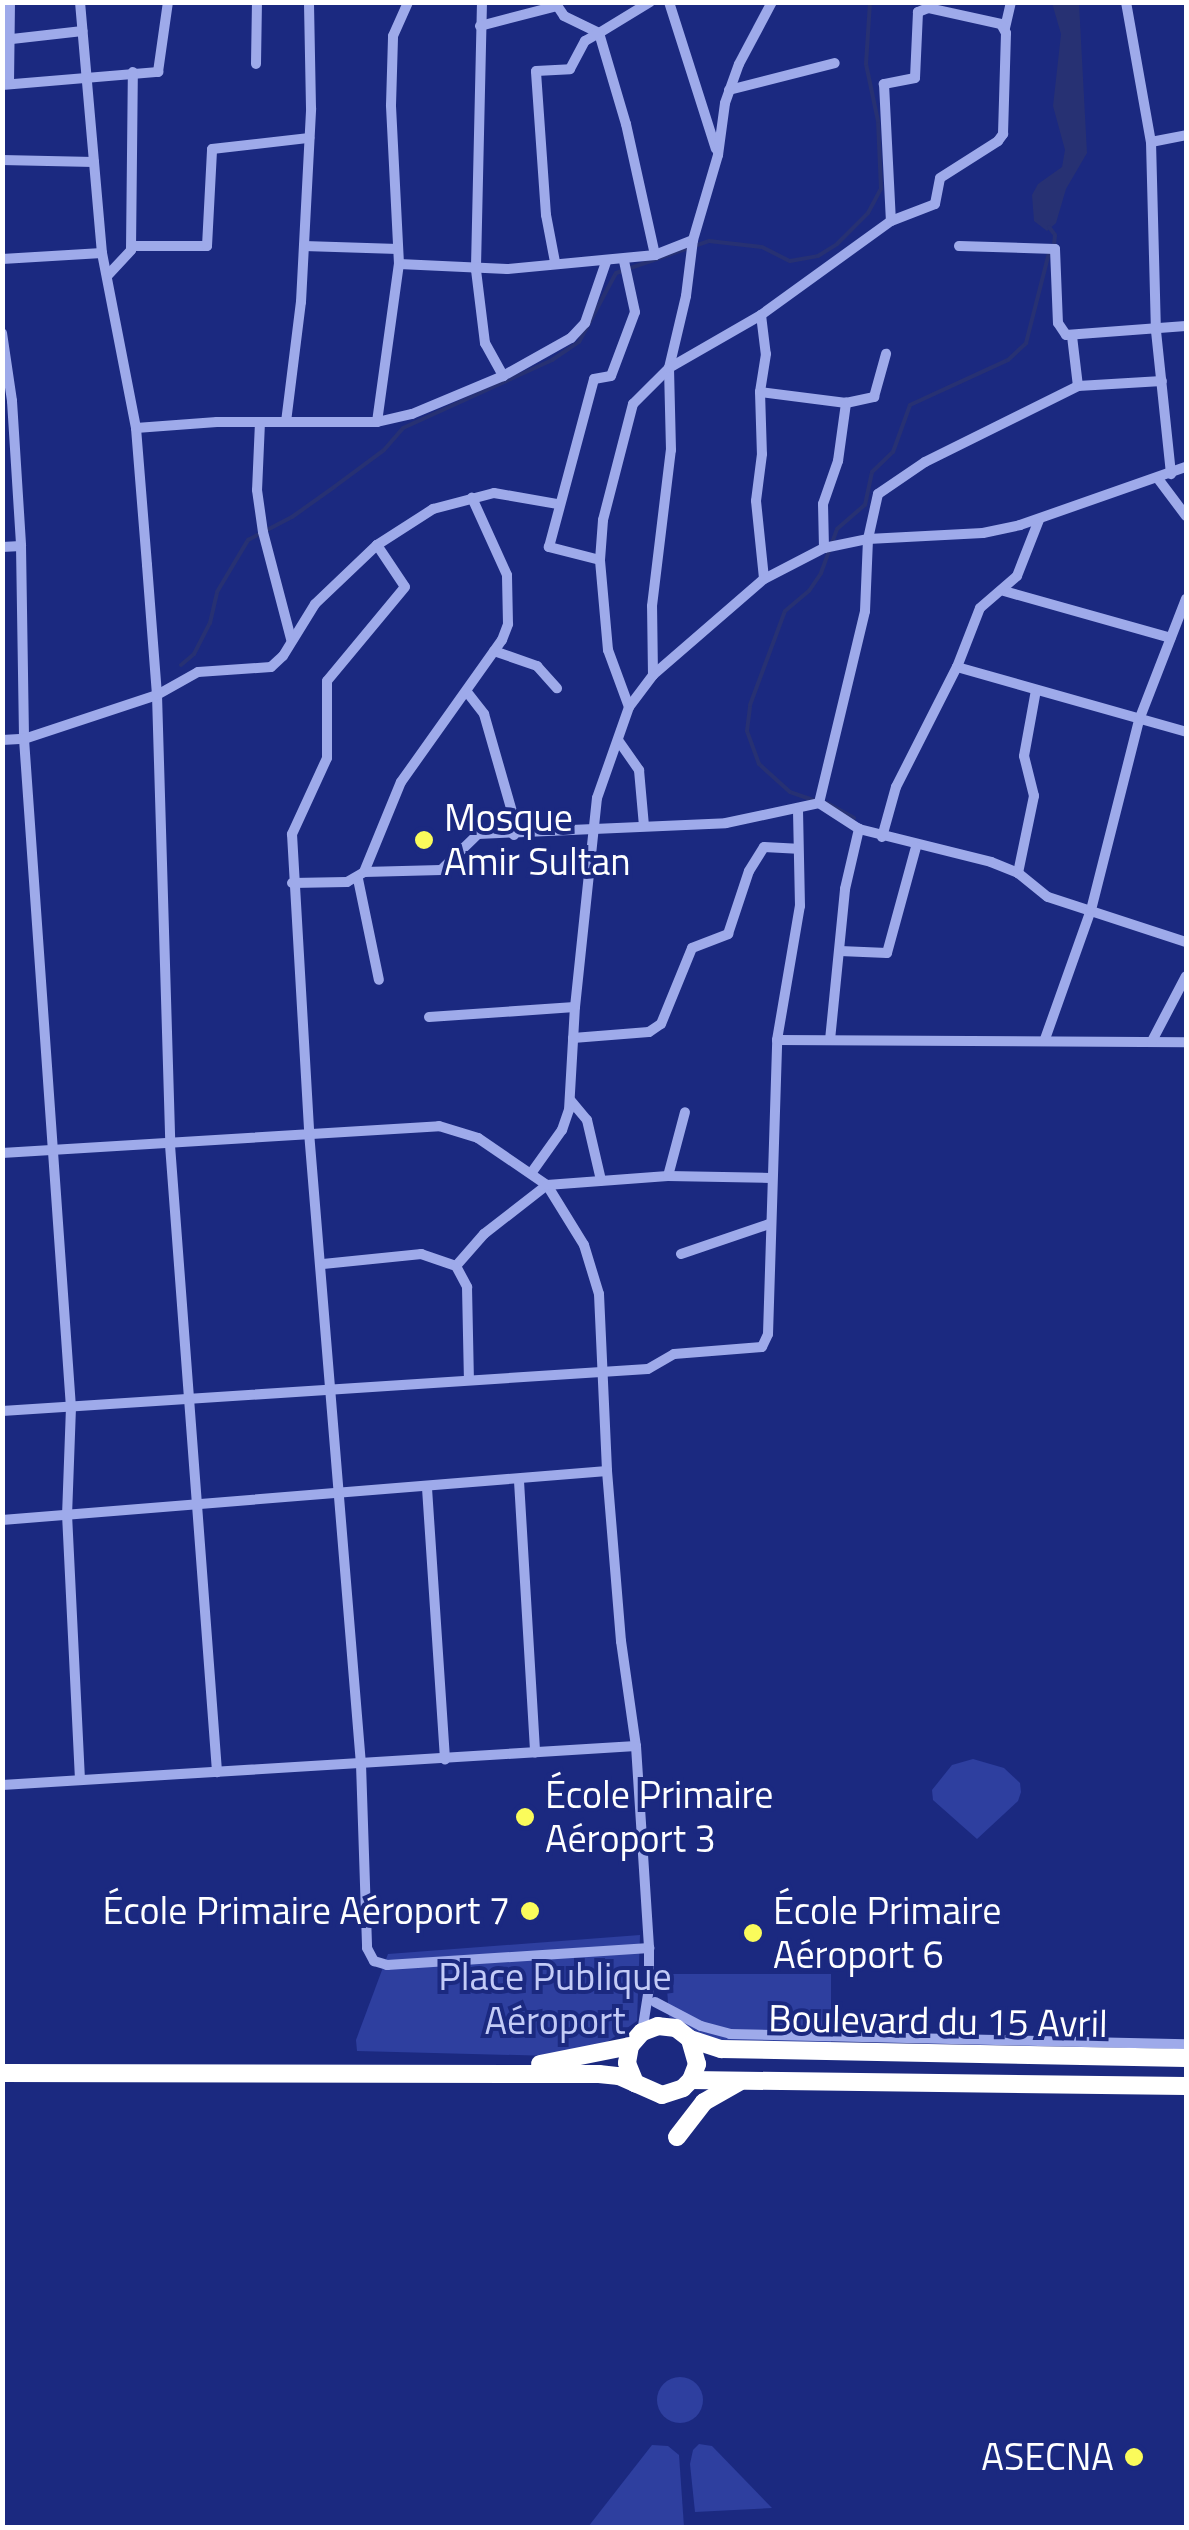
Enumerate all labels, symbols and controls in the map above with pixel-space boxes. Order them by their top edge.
place label: Mosque Amir Sultan [444,795,631,884]
marker: Mosque Amir Sultan [413,829,435,851]
place label: École Primaire Aéroport 3 [545,1772,773,1862]
marker: École Primaire Aéroport 3 [514,1806,536,1828]
place label: École Primaire Aéroport 7 [102,1888,510,1934]
place label: École Primaire Aéroport 6 [773,1888,1001,1978]
marker: École Primaire Aéroport 7 [519,1900,541,1922]
marker: École Primaire Aéroport 6 [742,1922,764,1944]
park label: Place Publique Aéroport [438,1954,672,2044]
street label: Boulevard du 15 Avril [768,1995,1108,2047]
place label: ASECNA [981,2434,1114,2480]
marker: ASECNA [1123,2446,1145,2468]

